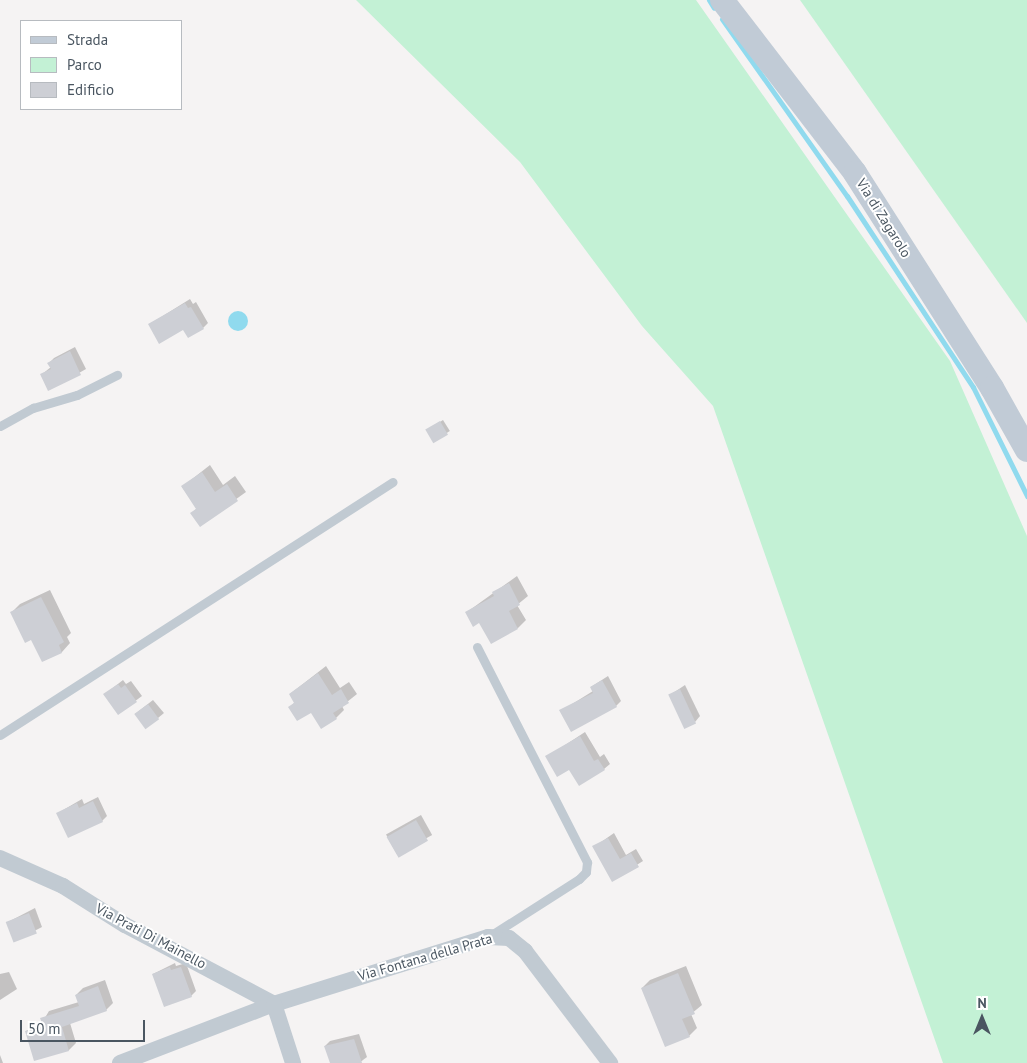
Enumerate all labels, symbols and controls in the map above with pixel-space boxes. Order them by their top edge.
legend [20,20,182,110]
text: Strada [67,30,108,49]
text: Parco [67,55,102,74]
text: Edificio [67,80,114,99]
street label: Via di Zagarolo [853,175,915,261]
street label: Via Prati Di Mainello [93,900,209,972]
street label: Via Fontana della Prata [356,930,494,984]
north arrow [957,993,1007,1043]
text: N [977,994,987,1012]
scale bar [22,1010,148,1042]
text: 50 m [28,1019,61,1038]

